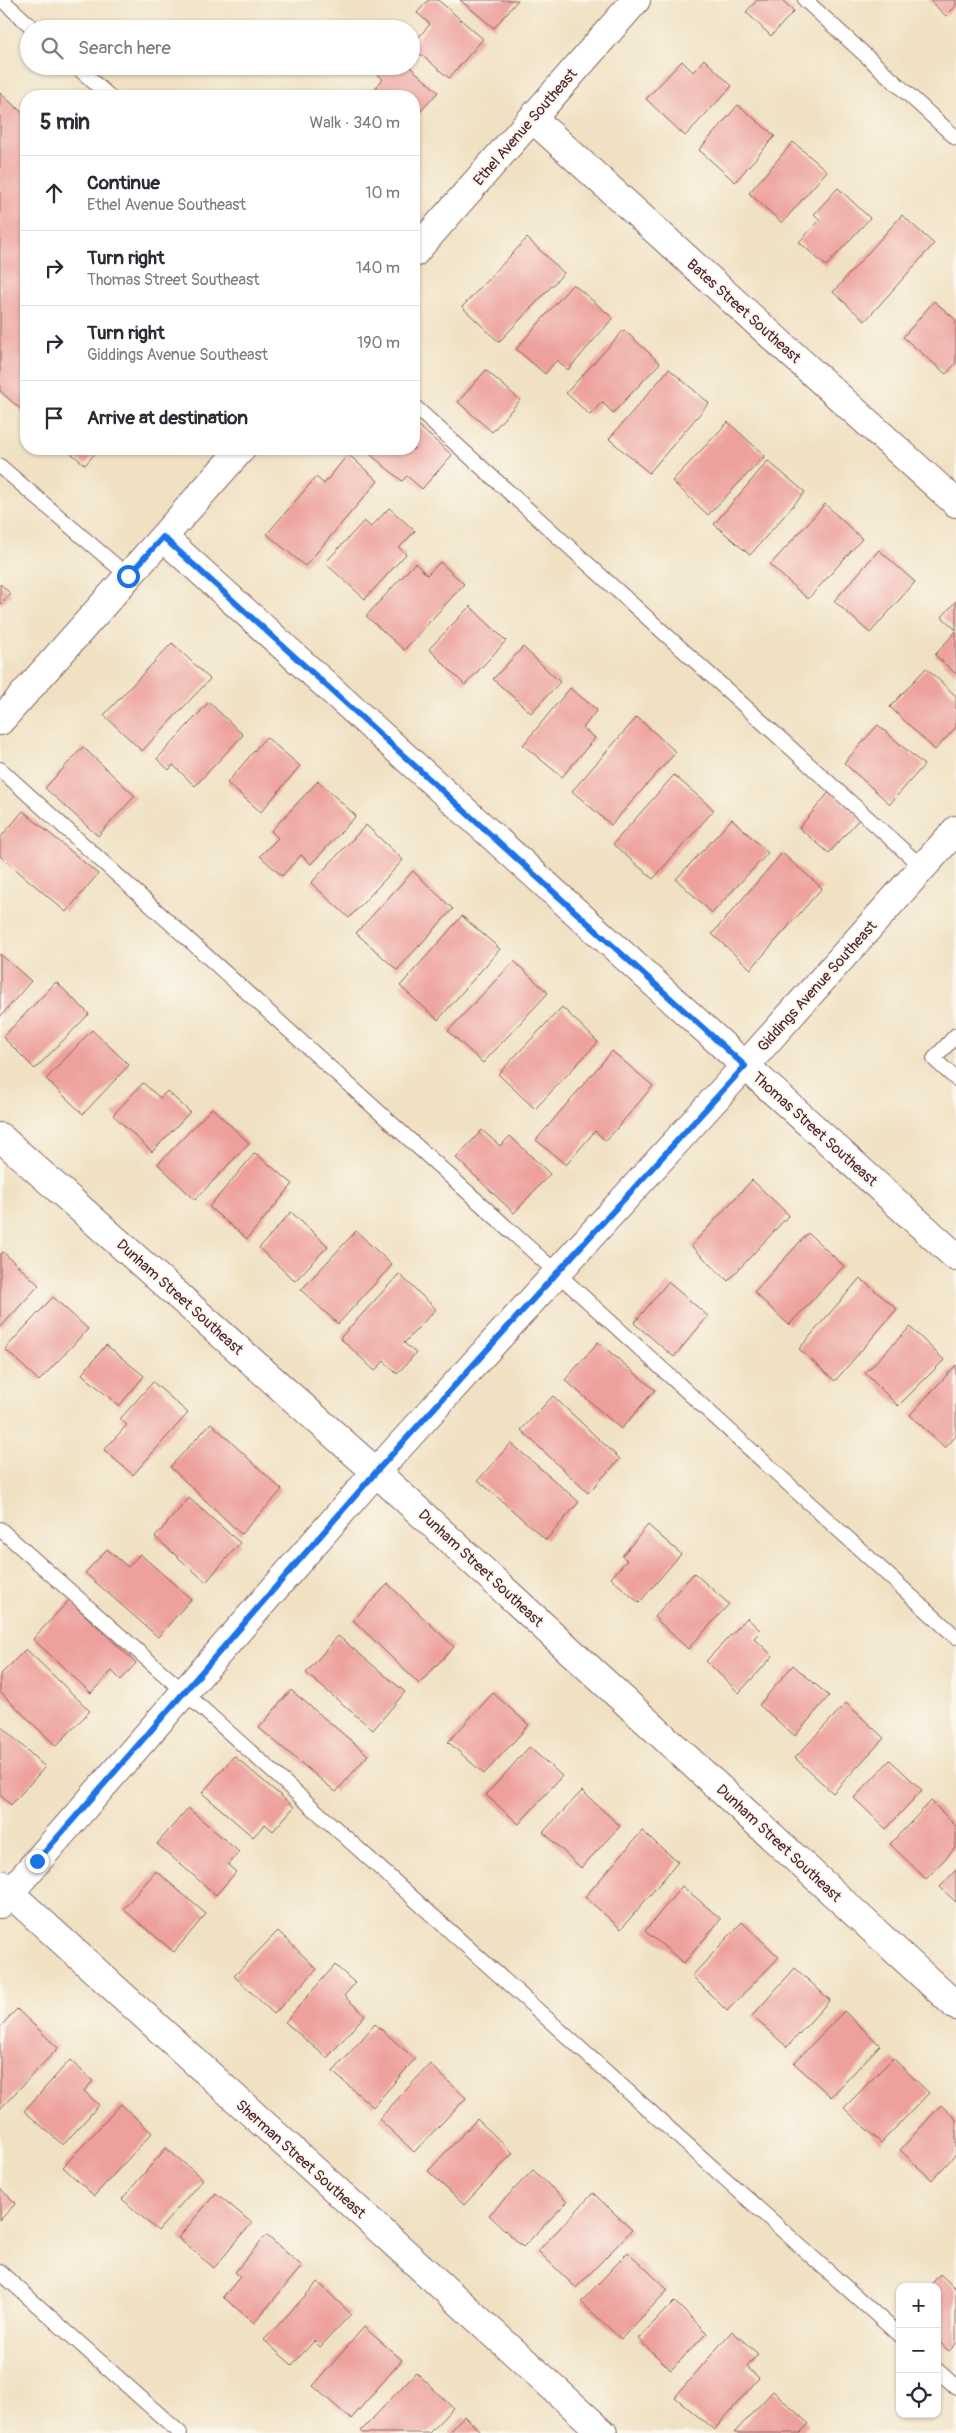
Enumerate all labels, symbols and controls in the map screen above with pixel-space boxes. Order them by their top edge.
search box [20,20,420,75]
icon: search [38,34,66,62]
text: Search here [78,36,171,60]
street label: Ethel Avenue Southeast [469,64,582,190]
text: 5 min [40,109,90,136]
text: Walk · 340 m [309,113,400,133]
text: Continue [87,171,160,195]
icon: ahead [40,179,68,207]
text: 10 m [365,183,400,203]
text: Ethel Avenue Southeast [87,195,246,215]
text: Turn right [87,246,165,270]
icon: right [40,254,68,282]
street label: Bates Street Southeast [683,255,805,368]
text: 140 m [356,258,400,278]
text: Thomas Street Southeast [87,270,259,290]
text: Turn right [87,321,165,345]
icon: right [40,329,68,357]
text: 190 m [357,333,400,353]
text: Giddings Avenue Southeast [87,345,268,365]
icon: arrive [40,404,68,432]
text: Arrive at destination [87,406,248,430]
route start [117,565,140,588]
street label: Giddings Avenue Southeast [754,916,882,1056]
street label: Thomas Street Southeast [748,1068,882,1191]
street label: Dunham Street Southeast [112,1235,248,1360]
street label: Dunham Street Southeast [414,1505,548,1632]
street label: Dunham Street Southeast [712,1780,846,1907]
route end [26,1850,49,1873]
street label: Sherman Street Southeast [232,2096,370,2223]
map controls [896,2283,941,2418]
button: + [896,2283,941,2328]
button: − [896,2328,941,2373]
button: locate [896,2373,941,2418]

